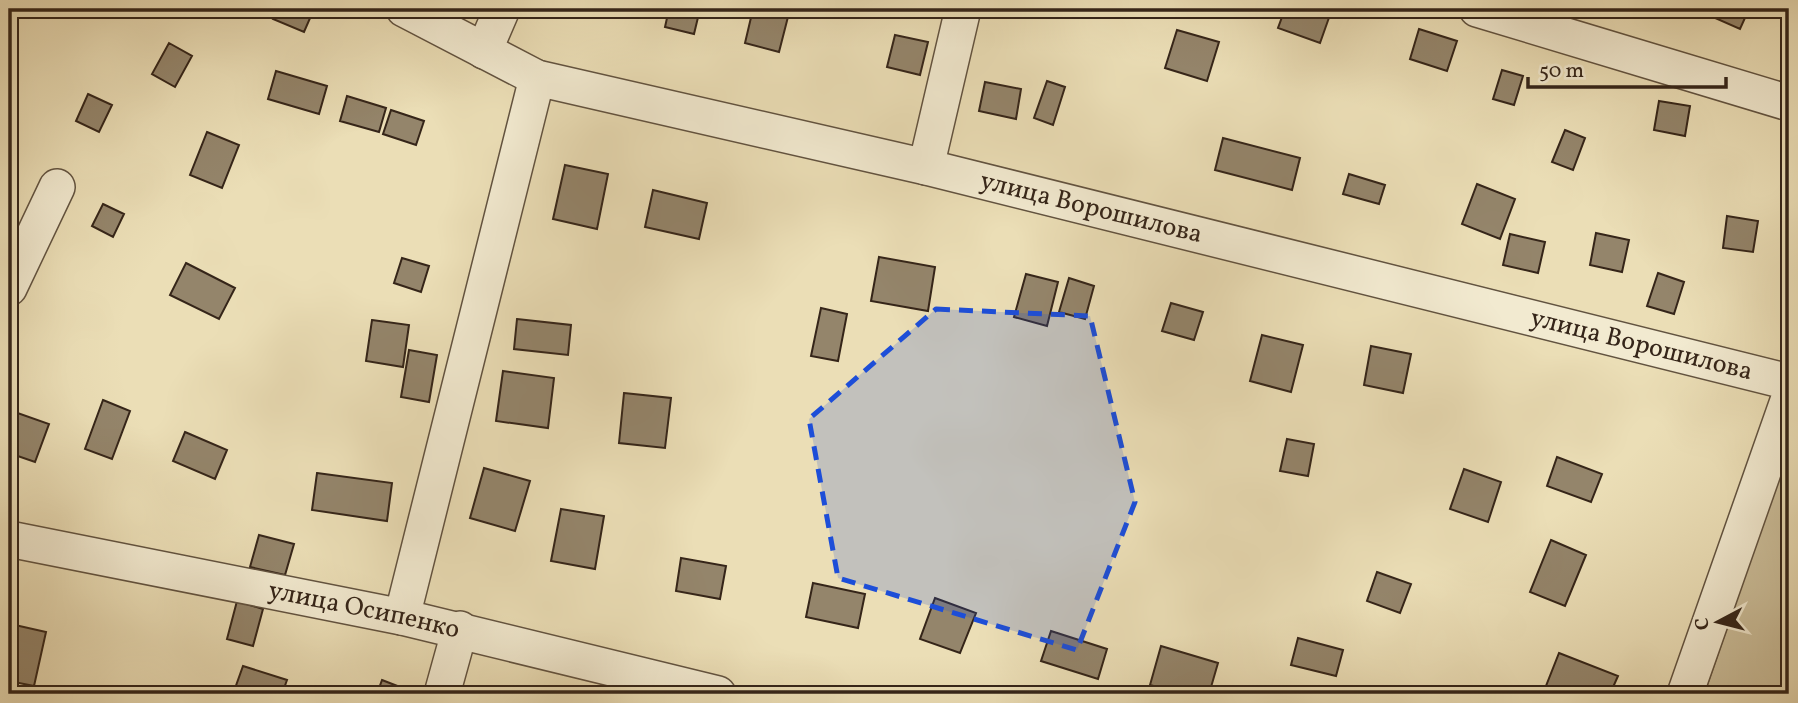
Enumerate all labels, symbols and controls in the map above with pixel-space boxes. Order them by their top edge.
scale bar [1528,46,1726,90]
text: 50 m [1539,57,1584,86]
street label: улица Ворошилова [976,163,1206,253]
street label: улица Ворошилова [1526,300,1756,390]
street label: улица Осипенко [265,573,463,648]
north arrow [1682,588,1752,658]
text: С [1689,616,1717,631]

